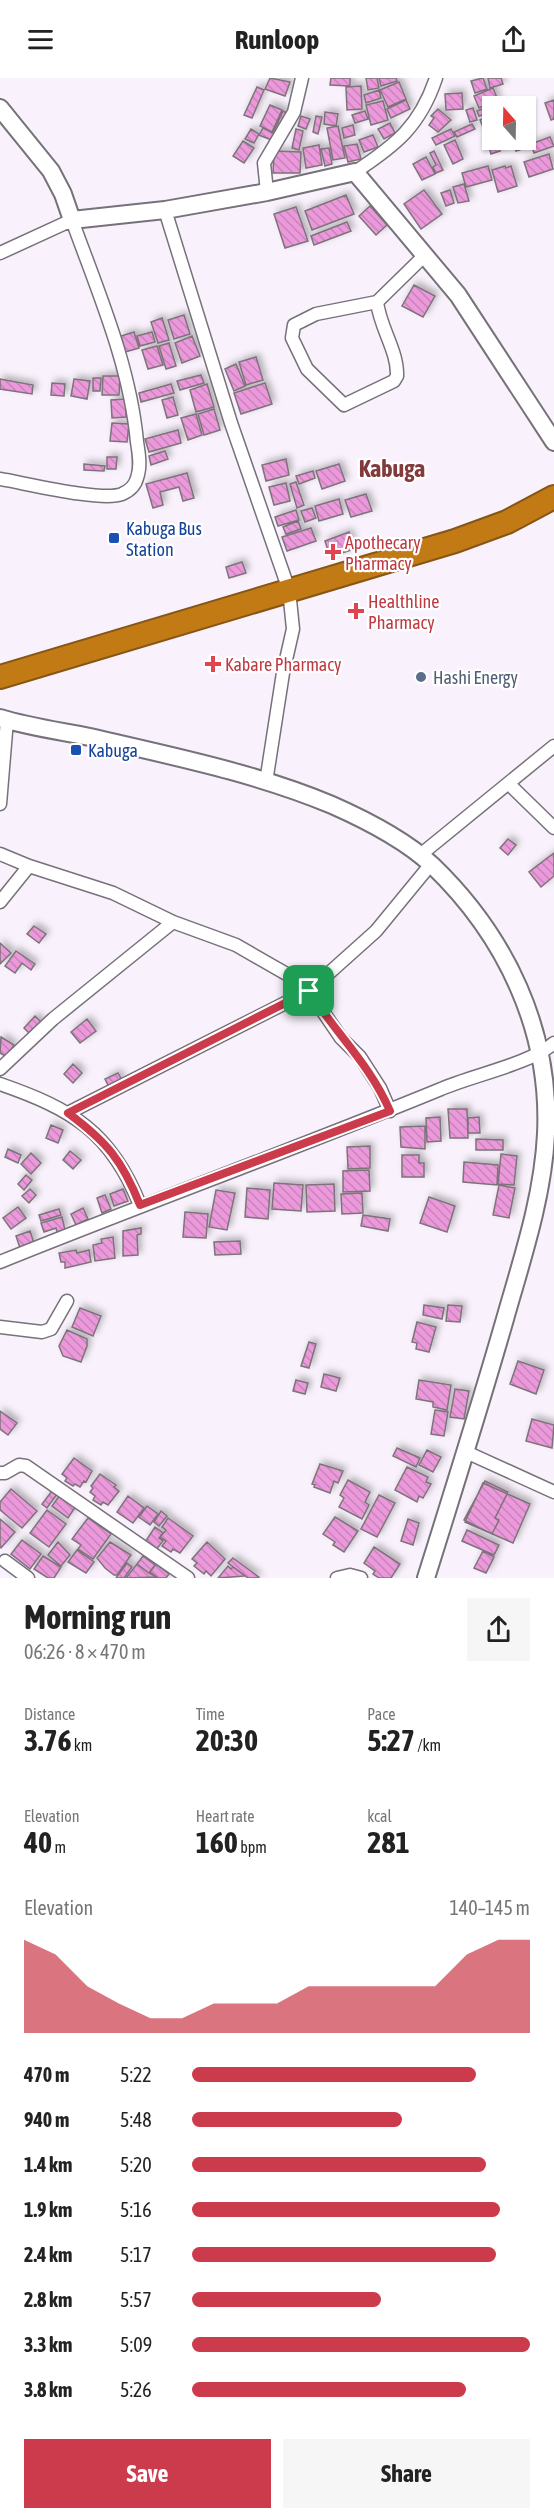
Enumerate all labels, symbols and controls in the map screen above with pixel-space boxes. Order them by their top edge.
icon: menu [24,23,57,56]
icon: share [497,23,530,56]
text: Runloop [235,24,319,55]
north arrow [482,96,536,150]
map controls [482,96,536,150]
district label: Kabuga [359,455,425,482]
place label: Kabuga Bus Station [126,518,202,560]
marker: Kabuga Bus Station [107,531,121,545]
place label: Apothecary Pharmacy [345,532,421,574]
marker: Apothecary Pharmacy [326,545,340,559]
place label: Healthline Pharmacy [368,591,440,633]
marker: Healthline Pharmacy [349,604,363,618]
place label: Kabare Pharmacy [225,654,341,675]
marker: Kabare Pharmacy [206,657,220,671]
place label: Hashi Energy [433,667,518,688]
marker: Hashi Energy [414,670,428,684]
place label: Kabuga [88,740,138,761]
marker: Kabuga [69,743,83,757]
pin [283,965,334,1016]
icon: arrive [292,974,325,1007]
text: Morning run [24,1598,171,1636]
button: share [467,1598,530,1661]
text: 06:26 · 8 × 470 m [24,1640,146,1663]
text: Distance [24,1705,75,1723]
text: Time [196,1705,225,1723]
text: Pace [367,1705,395,1723]
text: 3.76 [24,1723,72,1757]
text: 20:30 [196,1723,258,1757]
text: 5:27 [367,1723,415,1757]
text: km [72,1736,92,1754]
text: /km [415,1736,441,1754]
text: Elevation [24,1807,79,1825]
text: Heart rate [196,1807,255,1825]
text: kcal [367,1807,392,1825]
text: 40 [24,1825,52,1859]
text: 160 [196,1825,238,1859]
text: 281 [367,1825,410,1859]
text: m [52,1838,66,1856]
text: bpm [238,1838,267,1856]
text: Elevation [24,1896,93,1919]
text: 140–145 m [449,1896,530,1919]
text: 470 m [24,2063,69,2086]
text: 5:22 [120,2063,152,2086]
text: 940 m [24,2108,69,2131]
text: 5:48 [120,2108,152,2131]
text: 1.4 km [24,2153,72,2176]
text: 5:20 [120,2153,152,2176]
text: 1.9 km [24,2198,72,2221]
text: 5:16 [120,2198,152,2221]
text: 2.4 km [24,2243,72,2266]
text: 5:17 [120,2243,152,2266]
text: 2.8 km [24,2288,72,2311]
text: 5:57 [120,2288,152,2311]
text: 3.3 km [24,2333,72,2356]
text: 5:09 [120,2333,152,2356]
text: 3.8 km [24,2378,72,2401]
text: 5:26 [120,2378,152,2401]
button: Save [24,2439,271,2508]
button: Share [283,2439,530,2508]

